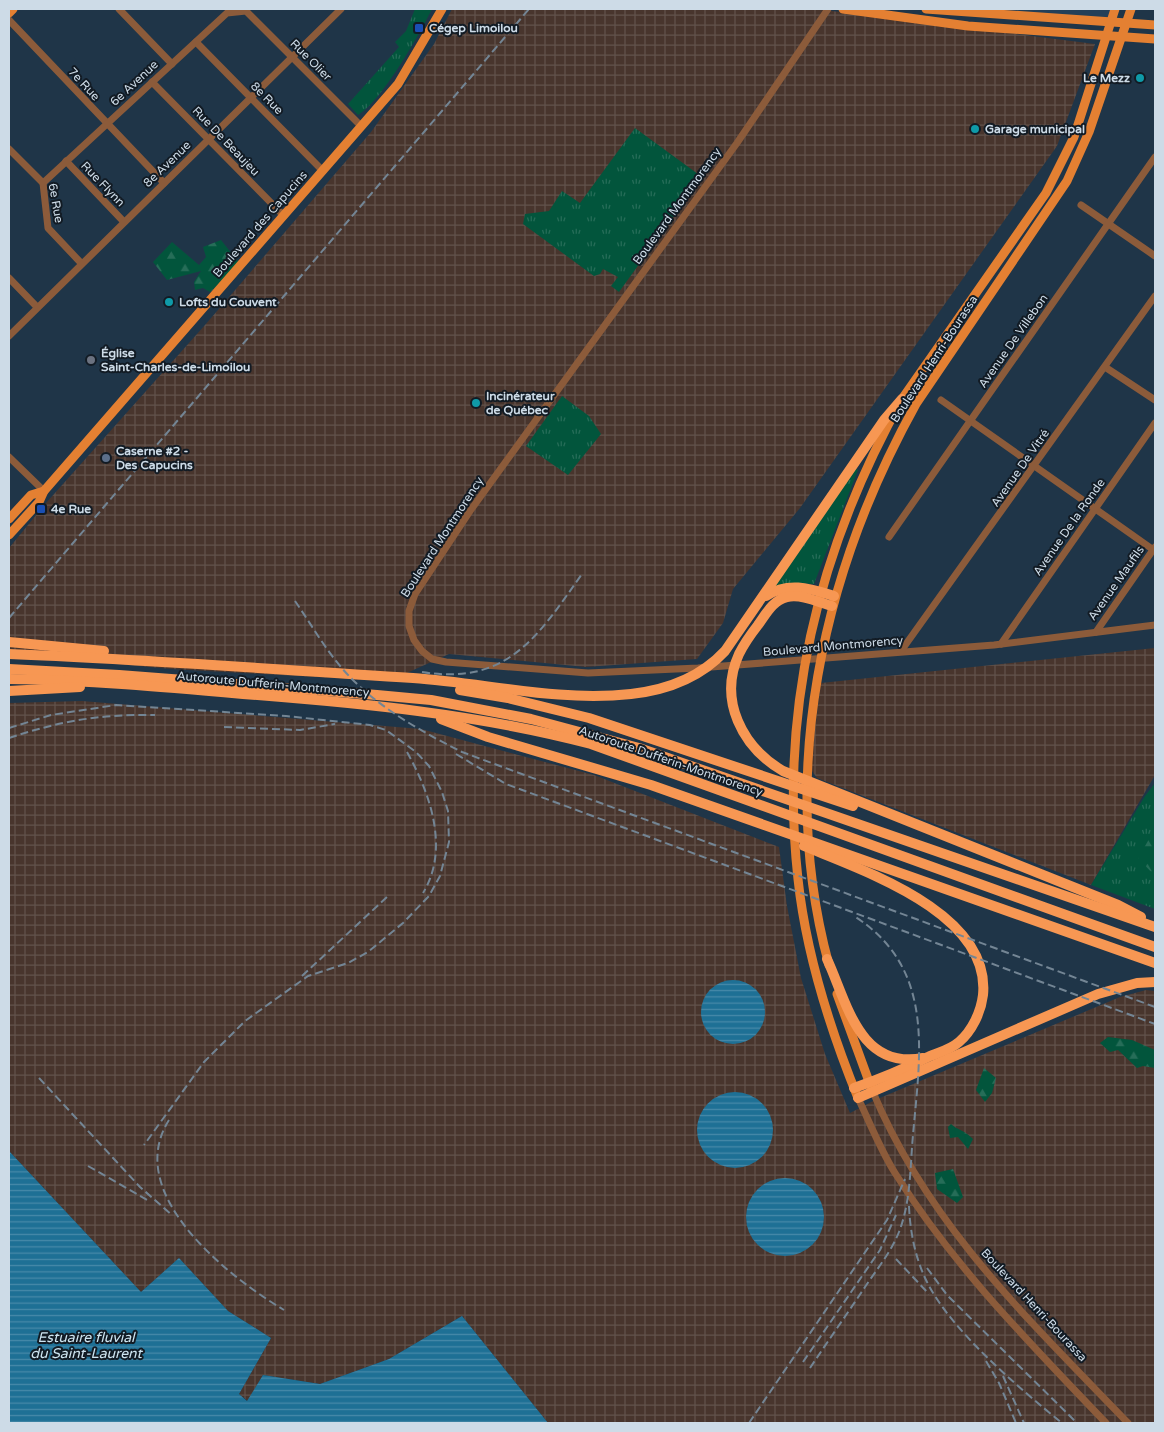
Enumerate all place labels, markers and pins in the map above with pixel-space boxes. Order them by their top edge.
place label: Cégep Limoilou [429,21,518,36]
marker: Cégep Limoilou [413,22,425,34]
place label: Le Mezz [1083,71,1130,85]
marker: Le Mezz [1134,72,1146,84]
place label: Garage municipal [985,122,1085,137]
marker: Garage municipal [969,123,981,135]
place label: Lofts du Couvent [179,295,277,309]
marker: Lofts du Couvent [163,296,175,308]
place label: Église Saint-Charles-de-Limoilou [101,346,250,374]
marker: Église Saint-Charles-de-Limoilou [85,354,97,366]
place label: Incinérateur de Québec [486,389,555,417]
marker: Incinérateur de Québec [470,397,482,409]
place label: Caserne #2 - Des Capucins [116,444,193,473]
marker: Caserne #2 - Des Capucins [100,452,112,464]
place label: 4e Rue [51,502,91,516]
marker: 4e Rue [35,503,47,515]

